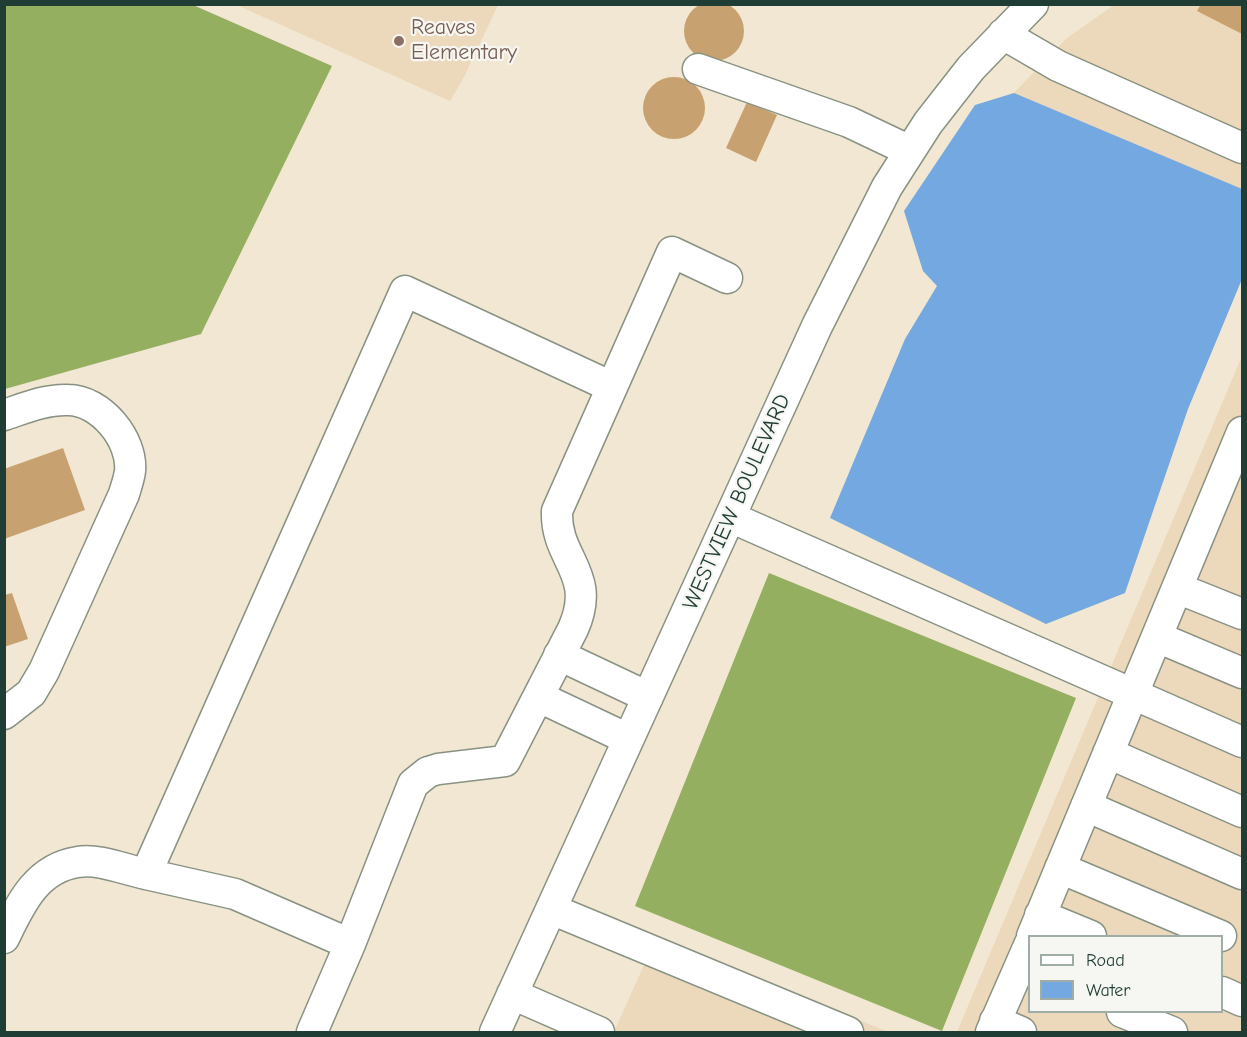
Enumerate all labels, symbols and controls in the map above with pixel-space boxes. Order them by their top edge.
place label: Reaves Elementary [411,15,517,66]
marker: Reaves Elementary [392,34,406,48]
street label: WESTVIEW BOULEVARD [677,390,797,614]
legend [1028,935,1223,1013]
text: Road [1086,950,1125,971]
text: Water [1086,980,1130,1001]

